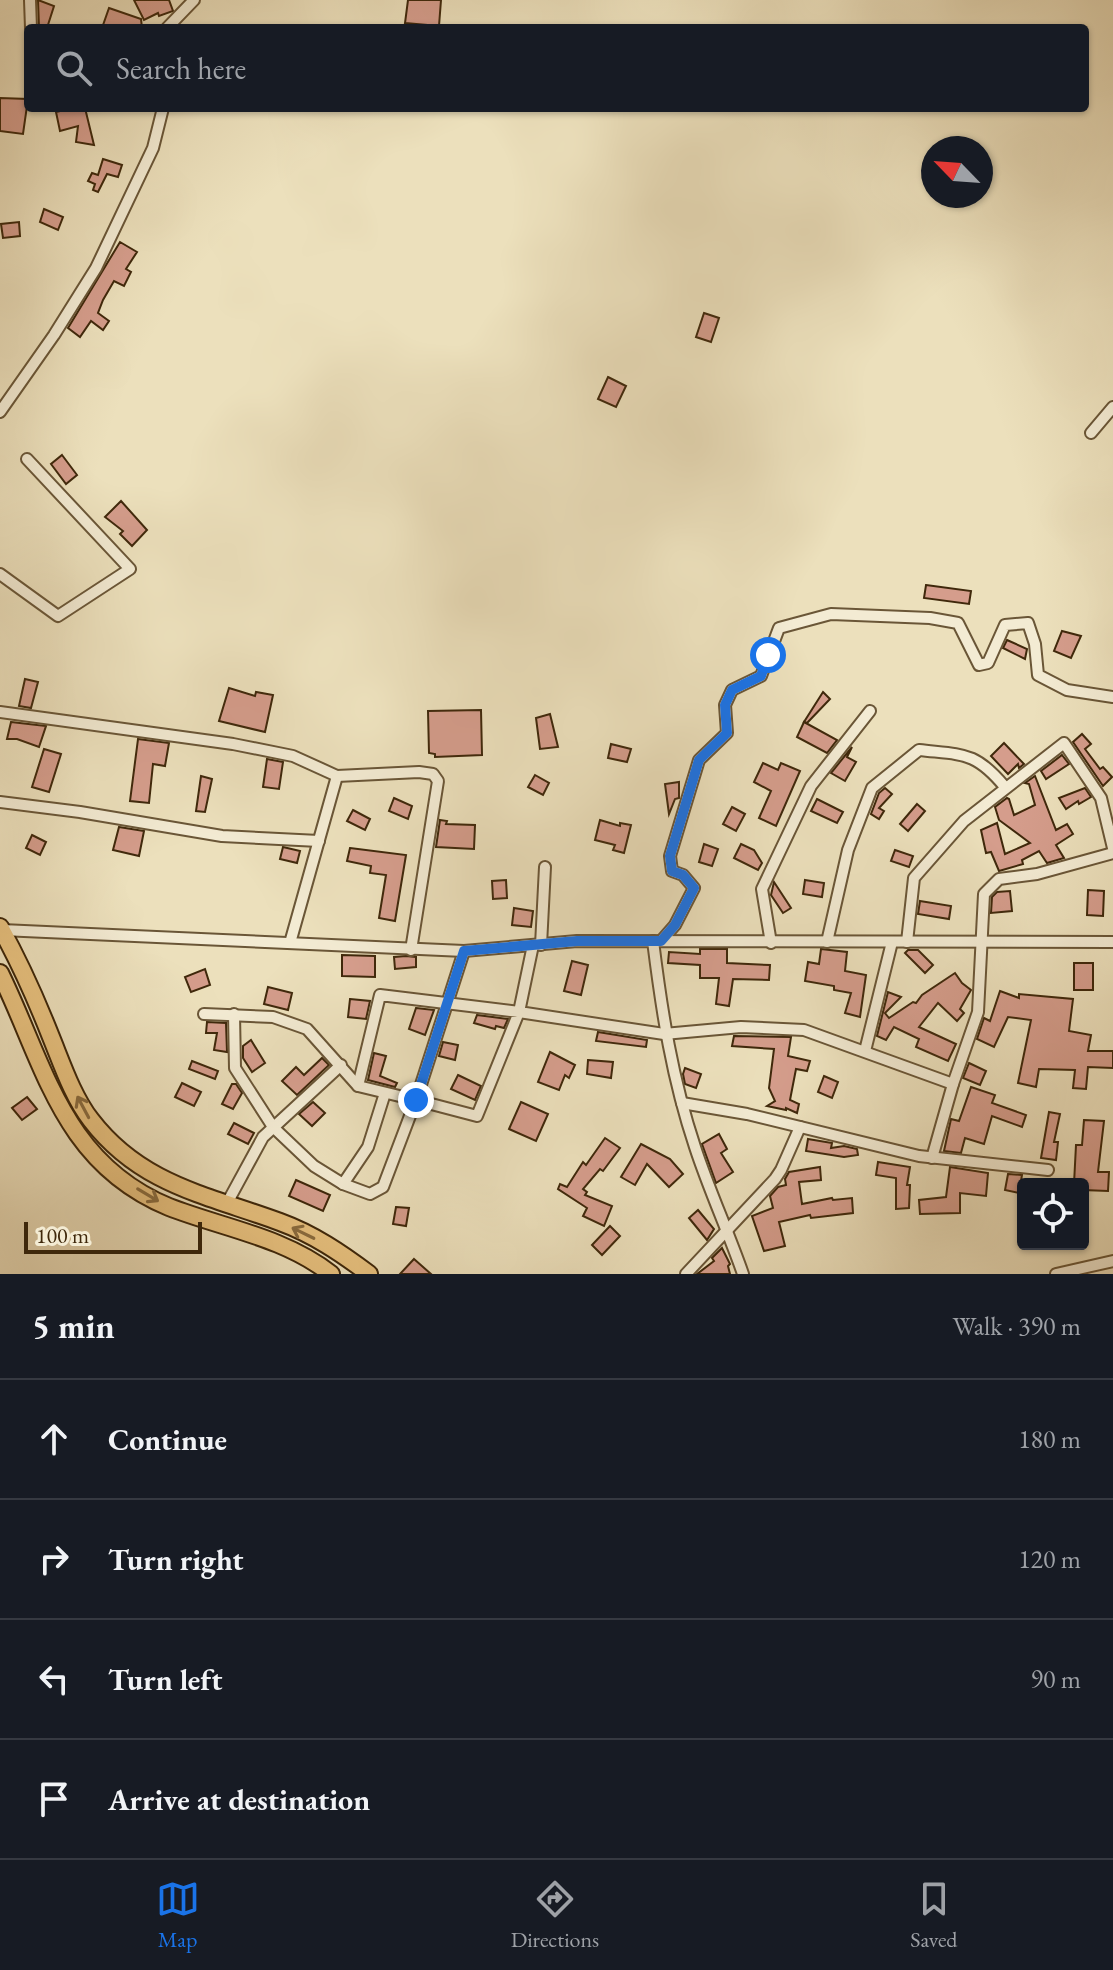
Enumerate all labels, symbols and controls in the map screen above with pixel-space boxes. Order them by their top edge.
search box [24,24,1089,112]
icon: search [52,46,96,90]
text: Search here [116,49,246,88]
north arrow [921,136,993,208]
route start [750,637,786,673]
route end [398,1082,434,1118]
one-way arrow [75,1095,91,1119]
map controls [1017,1178,1089,1250]
button: locate [1017,1178,1089,1250]
one-way arrow [136,1187,159,1203]
scale bar [24,1218,202,1254]
text: 100 m [36,1221,89,1250]
one-way arrow [291,1225,315,1240]
text: 5 min [32,1304,115,1348]
text: Walk · 390 m [953,1309,1081,1343]
icon: ahead [32,1417,76,1461]
text: Continue [108,1420,227,1459]
text: 180 m [1018,1422,1081,1456]
icon: right [32,1537,76,1581]
text: Turn right [108,1540,244,1579]
text: 120 m [1018,1542,1081,1576]
icon: left [32,1657,76,1701]
text: Turn left [108,1660,222,1699]
text: 90 m [1031,1662,1081,1696]
icon: arrive [32,1777,76,1821]
text: Arrive at destination [108,1780,370,1819]
tab: Map [156,1877,200,1954]
tab: Directions [511,1877,599,1954]
tab: Saved [910,1877,957,1954]

